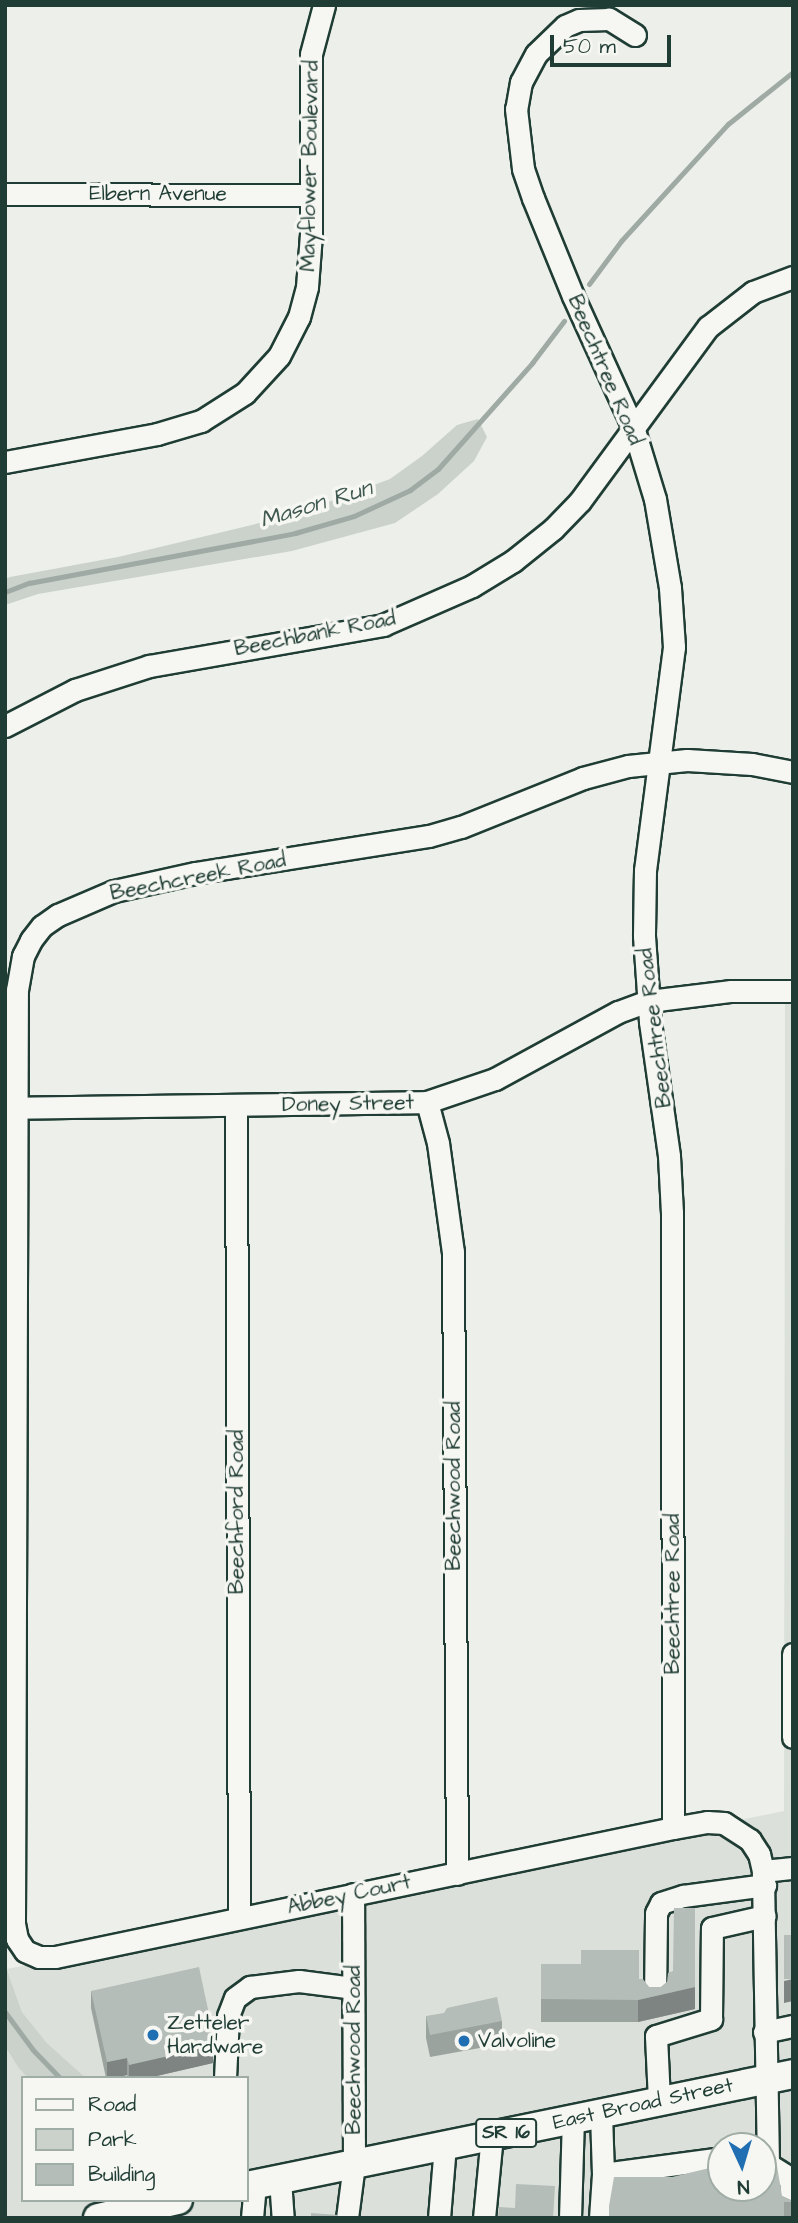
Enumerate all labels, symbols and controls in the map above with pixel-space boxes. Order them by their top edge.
scale bar [553,21,674,65]
text: 50 m [563,32,616,61]
street label: Mayflower Boulevard [296,60,324,272]
street label: Elbern Avenue [89,181,227,207]
street label: Beechtree Road [562,291,648,449]
water label: Mason Run [257,474,375,534]
street label: Beechbank Road [232,606,398,662]
street label: Beechcreek Road [108,848,288,906]
street label: Beechtree Road [633,947,677,1109]
street label: Doney Street [282,1090,414,1118]
street label: Beechwood Road [441,1401,467,1571]
street label: Beechford Road [224,1430,250,1594]
street label: Beechtree Road [660,1514,686,1674]
street label: Abbey Court [285,1870,413,1920]
street label: Beechwood Road [341,1965,367,2135]
place label: Zetteler Hardware [167,2010,263,2060]
marker: Zetteler Hardware [145,2027,161,2043]
place label: Valvoline [478,2028,556,2054]
marker: Valvoline [456,2033,472,2049]
street label: East Broad Street [551,2073,735,2135]
legend [21,2076,248,2202]
text: Road [88,2090,136,2119]
road number: SR 16 [475,2118,538,2148]
text: Park [88,2125,137,2154]
north arrow [707,2132,777,2202]
text: Building [88,2160,155,2189]
text: N [736,2173,750,2200]

